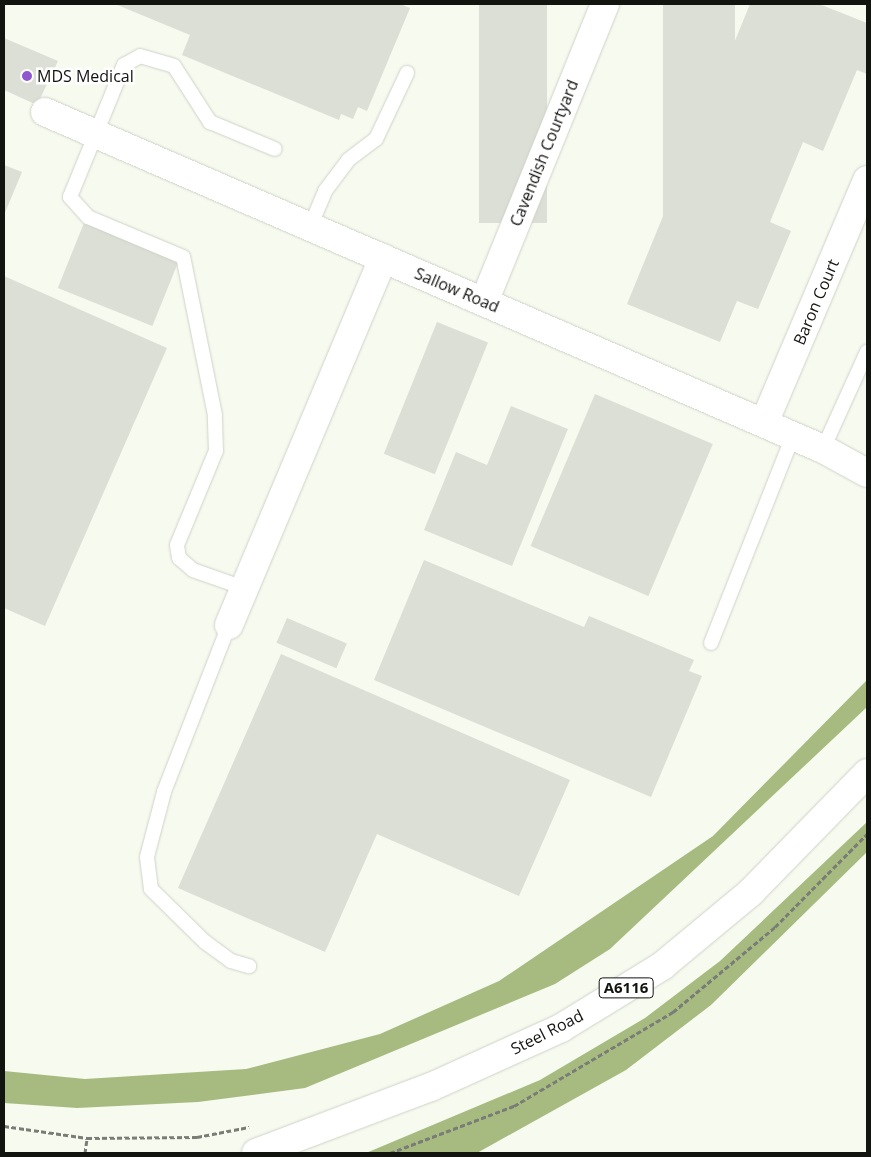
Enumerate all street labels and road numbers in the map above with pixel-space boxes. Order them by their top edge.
street label: Cavendish Courtyard [506,77,582,229]
street label: Baron Court [789,256,843,348]
street label: Sallow Road [412,264,502,316]
road number: A6116 [598,976,654,1000]
street label: Steel Road [508,1006,586,1058]

